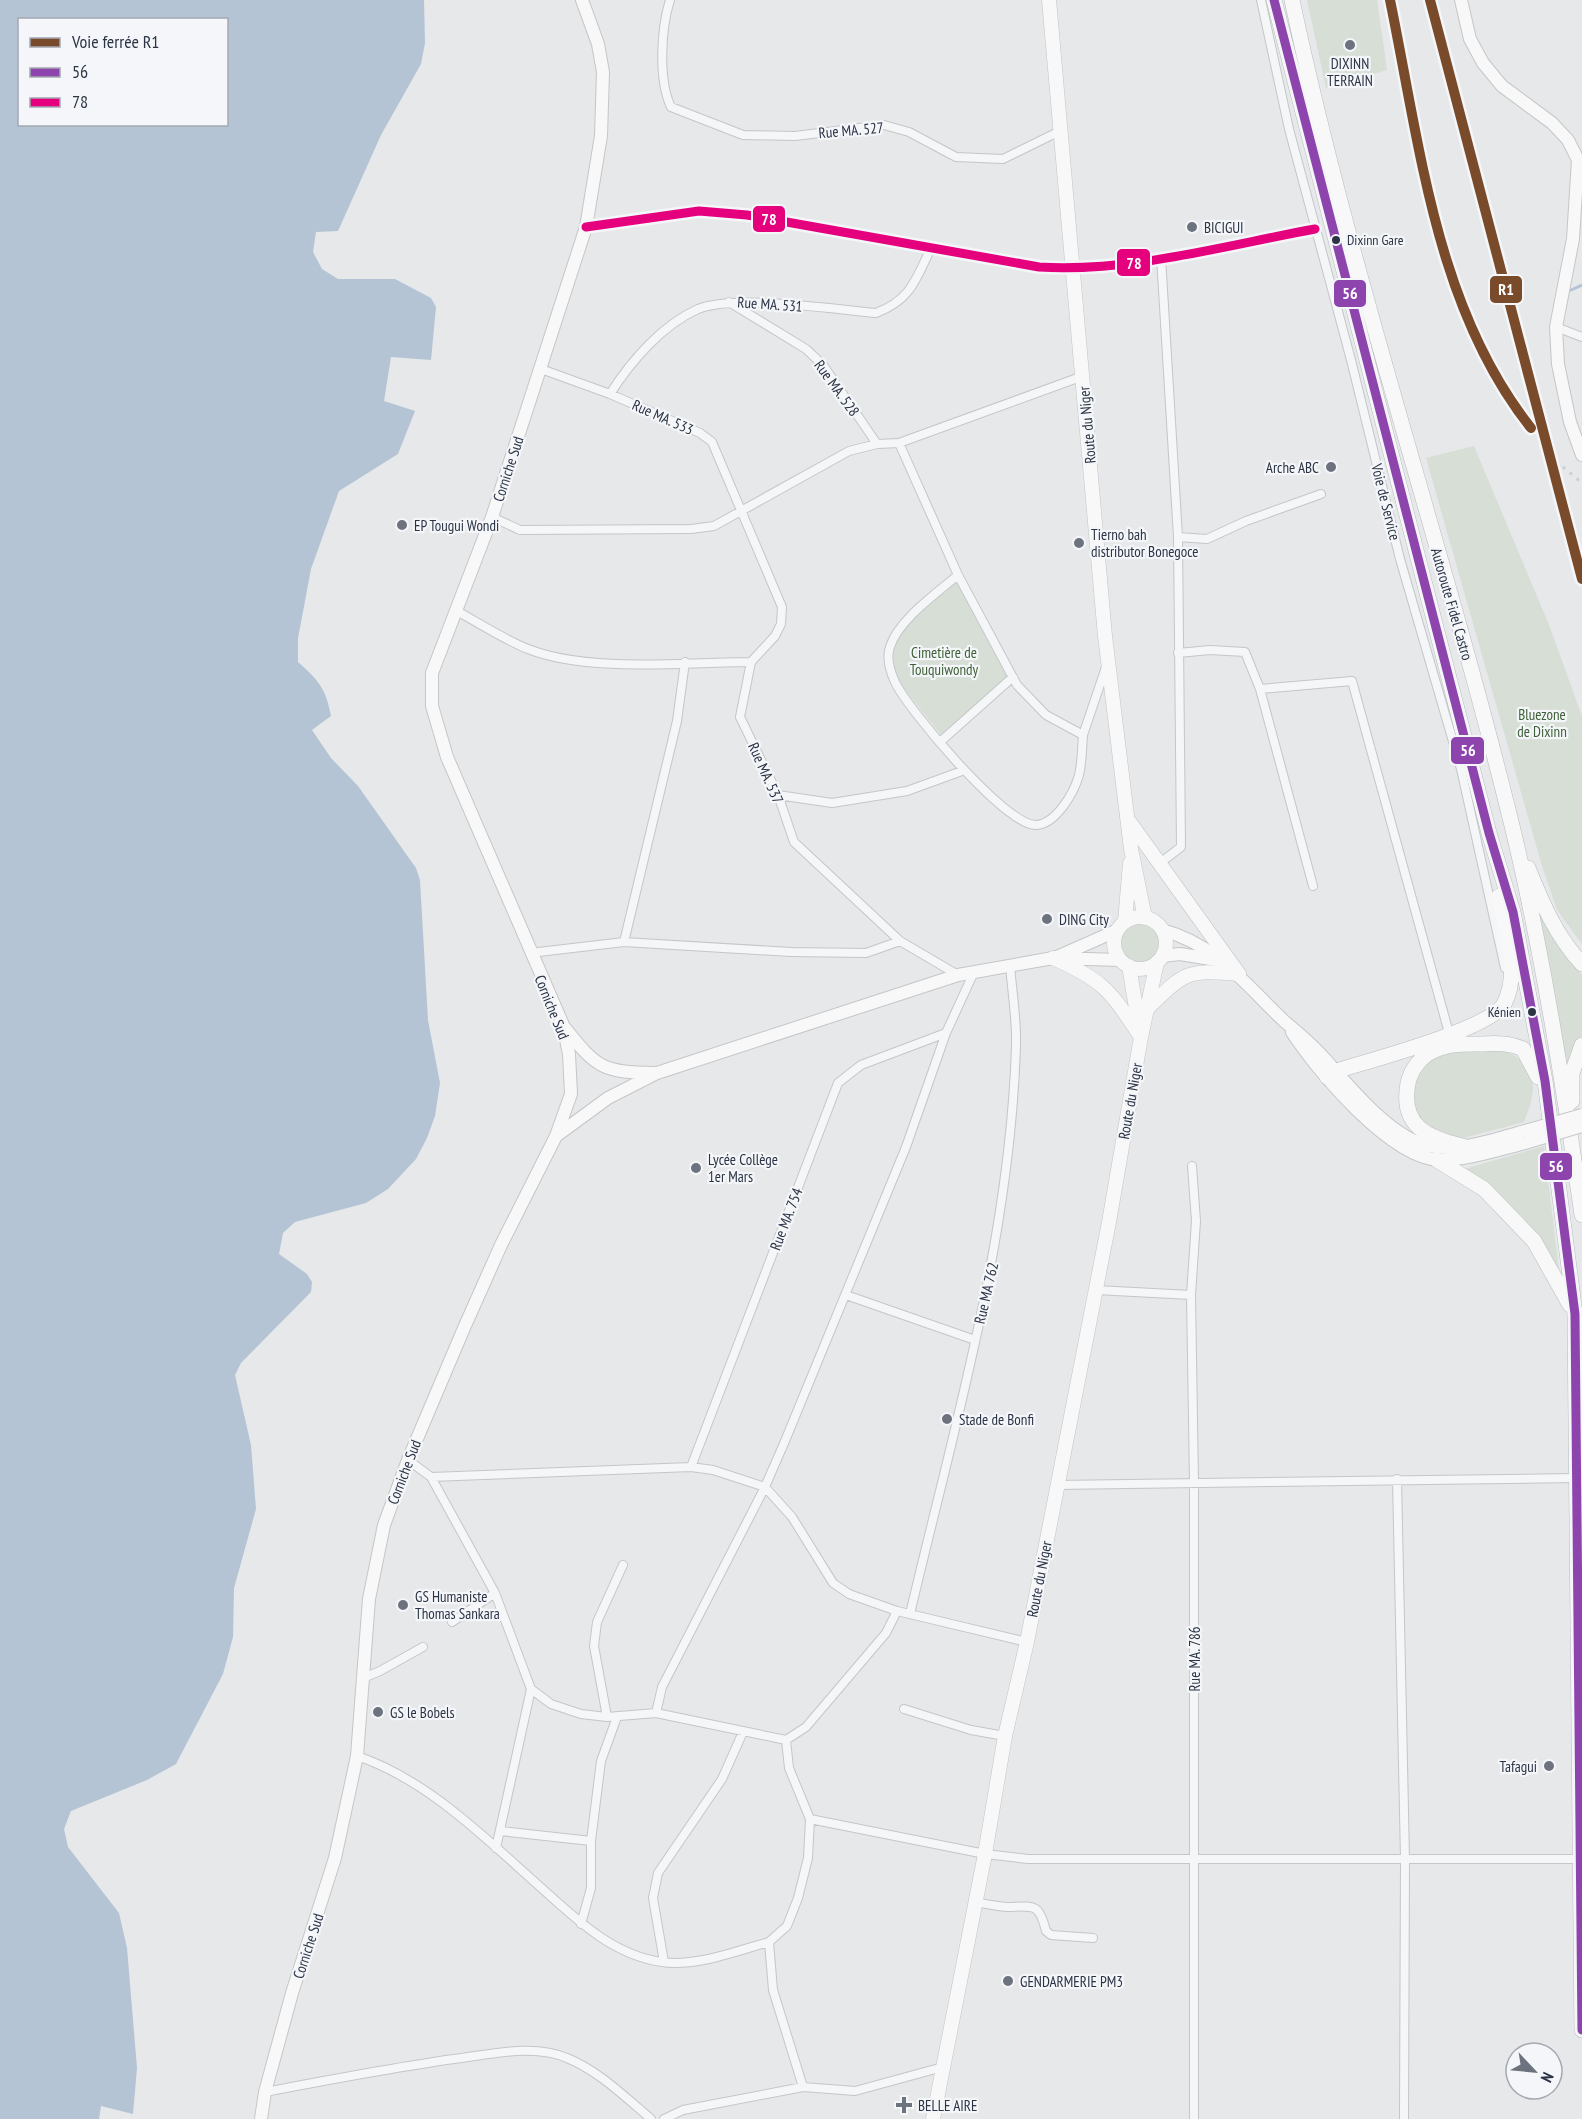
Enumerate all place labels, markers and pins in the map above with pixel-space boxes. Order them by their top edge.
marker: DIXINN TERRAIN [1343,38,1357,52]
place label: DIXINN TERRAIN [1327,54,1373,90]
place label: BICIGUI [1204,218,1244,237]
marker: BICIGUI [1185,220,1199,234]
place label: Dixinn Gare [1347,231,1404,249]
marker: Dixinn Gare [1330,234,1342,246]
place label: Arche ABC [1266,458,1319,477]
marker: Arche ABC [1324,460,1338,474]
place label: EP Tougui Wondi [414,516,499,535]
marker: EP Tougui Wondi [395,518,409,532]
place label: Tierno bah distributor Bonegoce [1091,525,1199,561]
marker: Tierno bah distributor Bonegoce [1072,536,1086,550]
place label: DING City [1059,910,1109,929]
marker: DING City [1040,912,1054,926]
place label: Kénien [1488,1003,1521,1021]
marker: Kénien [1526,1006,1538,1018]
place label: Lycée Collège 1er Mars [708,1150,778,1186]
marker: Lycée Collège 1er Mars [689,1161,703,1175]
place label: Stade de Bonfi [959,1410,1034,1429]
marker: Stade de Bonfi [940,1412,954,1426]
place label: GS Humaniste Thomas Sankara [415,1587,500,1623]
marker: GS Humaniste Thomas Sankara [396,1598,410,1612]
place label: GS le Bobels [390,1703,455,1722]
marker: GS le Bobels [371,1705,385,1719]
place label: Tafagui [1499,1757,1537,1776]
marker: Tafagui [1542,1759,1556,1773]
place label: GENDARMERIE PM3 [1020,1972,1123,1991]
marker: GENDARMERIE PM3 [1001,1974,1015,1988]
marker: BELLE AIRE [895,2096,913,2114]
place label: BELLE AIRE [918,2096,977,2115]

